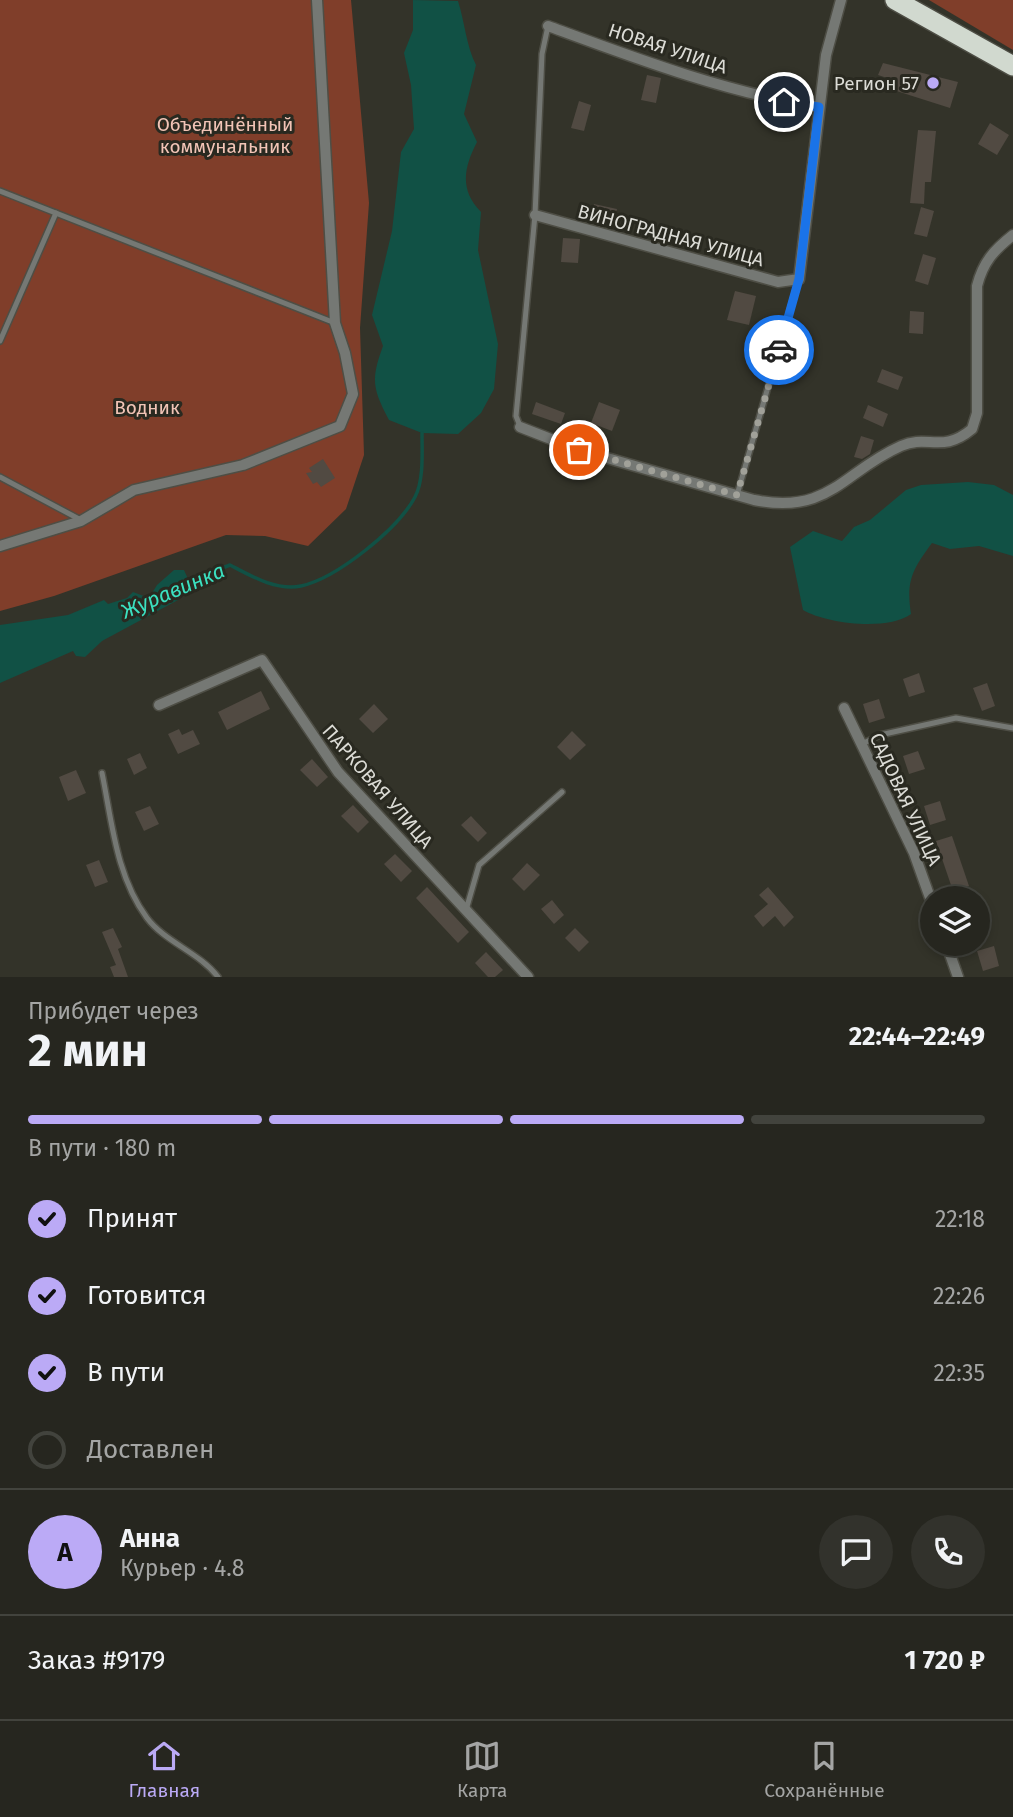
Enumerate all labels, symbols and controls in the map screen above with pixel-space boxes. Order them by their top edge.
street label: НОВАЯ УЛИЦА [605,18,730,79]
pin [754,72,814,132]
place label: Регион 57 [834,72,919,95]
marker: Регион 57 [925,75,941,91]
icon: home [765,83,803,121]
park label: Объединённый коммунальник [157,113,293,158]
street label: ВИНОГРАДНАЯ УЛИЦА [575,200,767,271]
courier [744,315,814,385]
icon: car [760,331,798,369]
park label: Водник [114,396,180,419]
pin [549,420,609,480]
icon: bag [560,431,598,469]
water label: Журавинка [116,558,229,625]
street label: ПАРКОВАЯ УЛИЦА [318,720,438,853]
street label: САДОВАЯ УЛИЦА [865,729,946,869]
map controls [920,886,990,956]
button: layers [920,886,990,956]
text: Прибудет через [28,997,199,1025]
text: 22:44–22:49 [849,1021,985,1052]
text: 2 мин [28,1023,148,1078]
text: В пути · 180 m [28,1134,176,1162]
icon: check [28,1200,66,1238]
text: Принят [87,1203,177,1234]
text: 22:18 [935,1205,985,1233]
icon: check [28,1277,66,1315]
text: Готовится [87,1280,207,1311]
text: 22:26 [933,1282,985,1310]
icon: check [28,1354,66,1392]
text: В пути [87,1357,165,1388]
text: 22:35 [934,1359,985,1387]
text: Доставлен [87,1434,214,1465]
button: chat [819,1515,893,1589]
button: phone [911,1515,985,1589]
text: Анна [120,1523,180,1554]
text: А [57,1537,73,1568]
text: Курьер · 4.8 [120,1554,245,1582]
text: Заказ #9179 [28,1645,165,1676]
text: 1 720 ₽ [905,1645,985,1676]
tab: Главная [128,1737,200,1802]
tab: Карта [457,1737,507,1802]
tab: Сохранённые [764,1737,885,1802]

